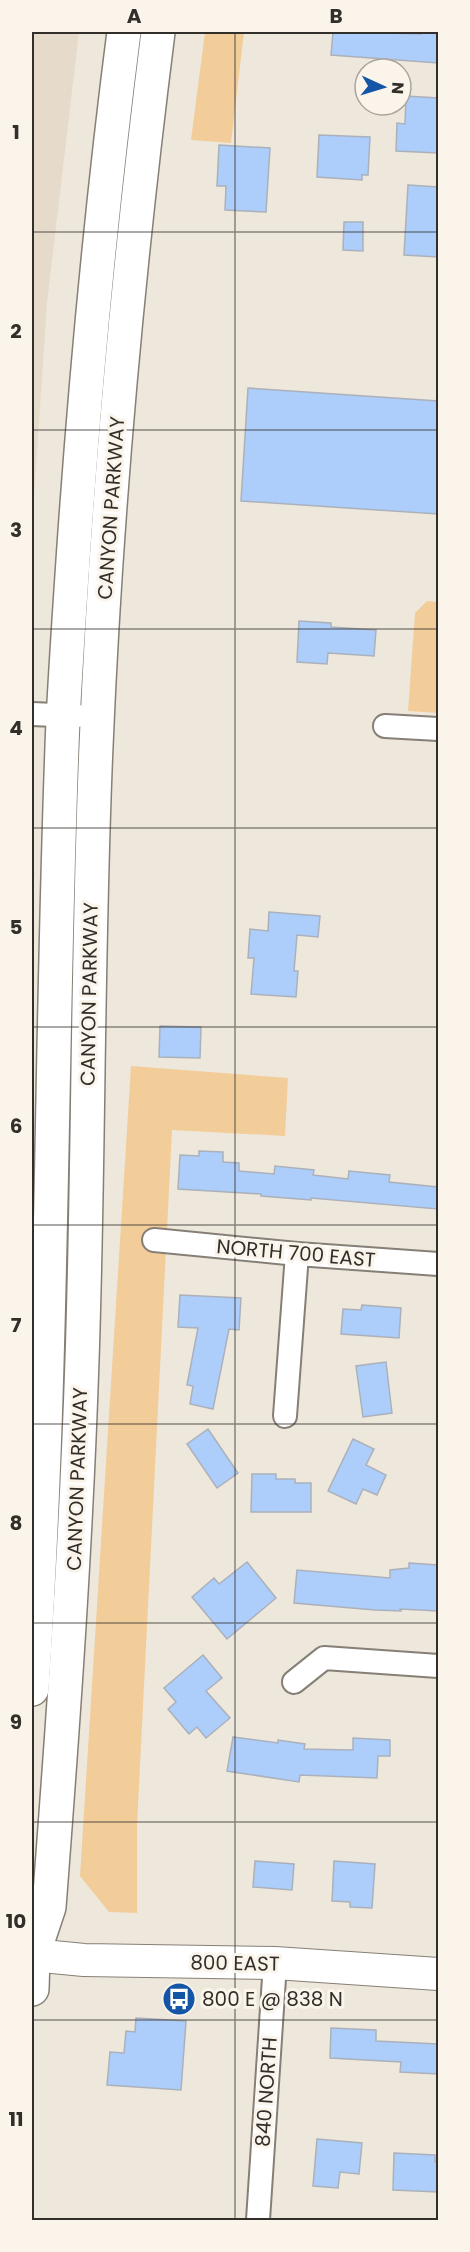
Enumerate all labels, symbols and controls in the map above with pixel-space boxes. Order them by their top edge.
text: A [127,2,142,30]
text: B [329,2,343,30]
north arrow [353,57,413,117]
text: N [386,81,409,95]
text: 1 [12,118,20,146]
text: 2 [10,317,22,345]
street label: CANYON PARKWAY [91,415,131,601]
text: 3 [10,516,22,544]
text: 4 [9,714,23,742]
street label: CANYON PARKWAY [73,902,105,1086]
text: 5 [10,913,23,941]
text: 6 [10,1112,22,1140]
street label: NORTH 700 EAST [215,1232,377,1274]
text: 7 [11,1311,22,1339]
street label: CANYON PARKWAY [60,1386,94,1571]
text: 8 [10,1509,22,1537]
text: 9 [10,1708,22,1736]
text: 10 [6,1907,26,1935]
street label: 800 EAST [190,1948,280,1978]
bus stop icon: 800 E @ 838 N [161,1981,197,2017]
place label: 800 E @ 838 N [202,1985,343,2013]
street label: 840 NORTH [248,2036,284,2148]
text: 11 [8,2105,24,2133]

